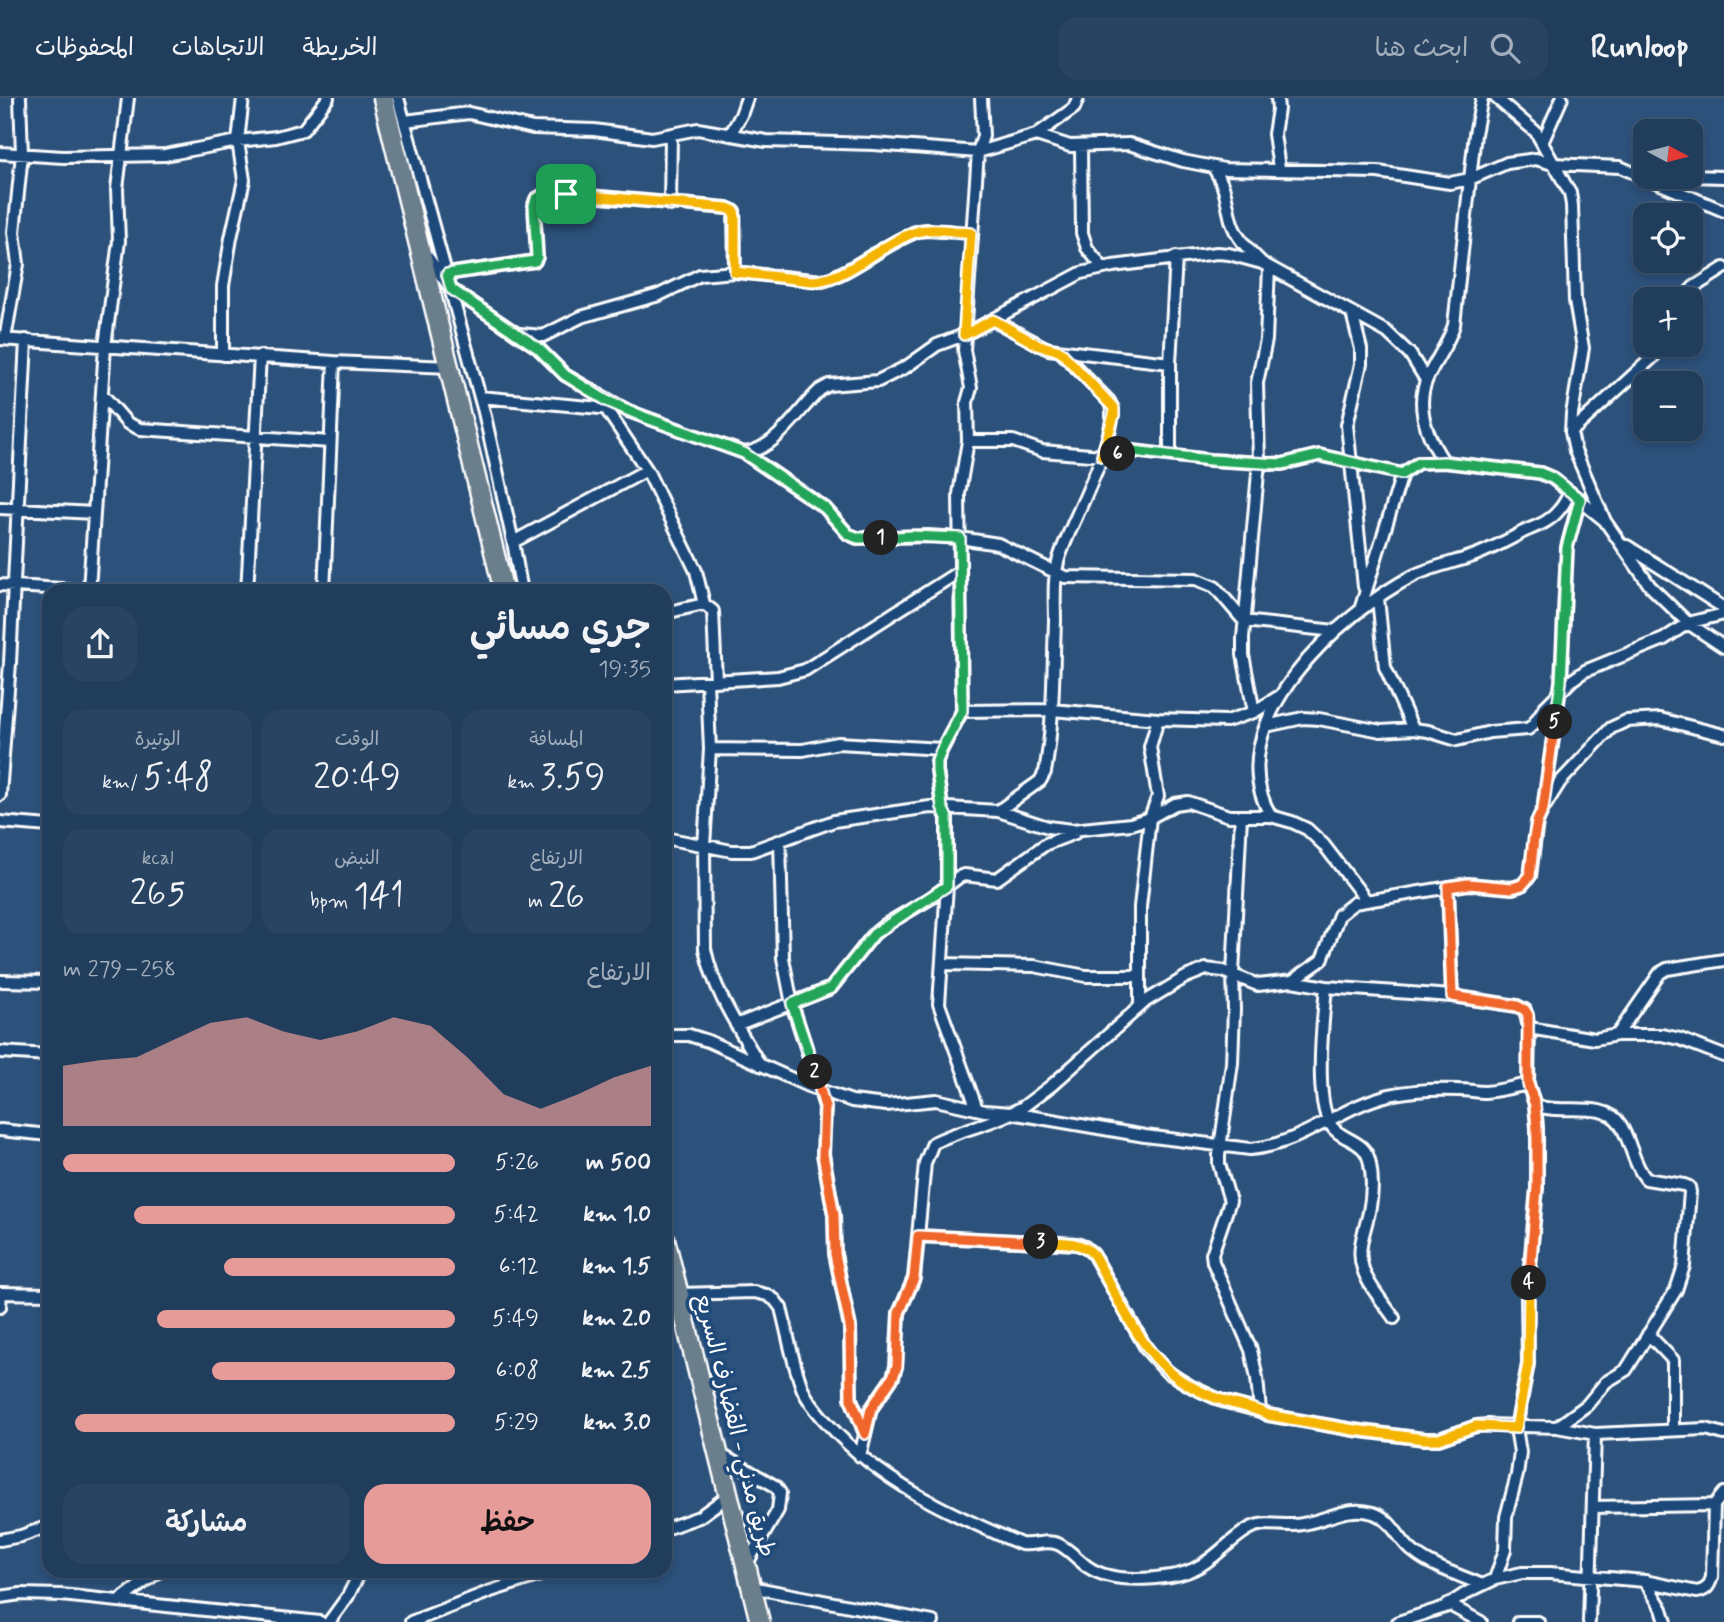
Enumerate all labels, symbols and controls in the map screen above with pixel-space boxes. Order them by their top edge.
search box [1058,17,1548,80]
text: Runloop [1590,26,1689,70]
icon: search [1486,29,1524,67]
text: ابحث هنا [1374,32,1468,66]
text: المحفوظات [35,33,134,64]
text: الاتجاهات [172,33,265,64]
text: الخريطة [303,33,377,64]
north arrow [1633,119,1703,189]
map controls [1633,119,1703,441]
pin [536,164,596,224]
icon: arrive [547,175,585,213]
button: locate [1633,203,1703,273]
button: + [1633,287,1703,357]
button: − [1633,371,1703,441]
pin: 6 [1100,436,1136,472]
text: 6 [1113,441,1122,466]
pin: 1 [864,520,898,556]
text: 1 [876,525,885,550]
text: جري مسائي [470,604,651,653]
button: share [63,607,137,681]
text: 19:35 [598,655,651,685]
pin: 5 [1538,704,1572,740]
text: 5 [1549,709,1560,734]
text: الوتيرة [135,727,181,752]
text: الوقت [335,727,379,752]
text: المسافة [529,727,583,752]
text: 5:48 [143,755,213,801]
text: 20:49 [313,755,401,801]
text: 3.59 [540,755,605,801]
text: /km [102,770,143,795]
text: km [507,770,540,795]
text: kcal [142,846,174,871]
text: النبض [334,846,380,871]
text: الارتفاع [530,846,583,871]
text: 265 [130,871,186,917]
text: 141 [353,874,404,920]
text: 26 [548,874,585,920]
text: bpm [310,889,353,914]
text: m [528,889,548,914]
text: 258–279 m [63,955,176,985]
text: الارتفاع [587,959,651,989]
pin: 2 [798,1054,832,1090]
text: 2 [810,1059,819,1084]
text: 5:26 [495,1148,539,1178]
text: 500 m [586,1148,651,1178]
text: 5:42 [494,1200,539,1230]
text: 1.0 km [583,1200,651,1230]
pin: 3 [1024,1224,1058,1260]
text: 3 [1036,1229,1045,1254]
text: 6:12 [499,1252,539,1282]
text: 1.5 km [582,1252,651,1282]
pin: 4 [1512,1266,1546,1300]
text: 4 [1523,1270,1534,1295]
street label: طريق مدني - القضارف السريع [683,1291,781,1561]
text: 5:49 [492,1304,539,1334]
text: 2.0 km [582,1304,651,1334]
text: 6:08 [496,1356,539,1386]
text: 2.5 km [581,1356,651,1386]
text: 5:29 [494,1408,539,1438]
text: 3.0 km [583,1408,651,1438]
button: مشاركة [63,1484,350,1564]
button: حفظ [364,1484,651,1564]

